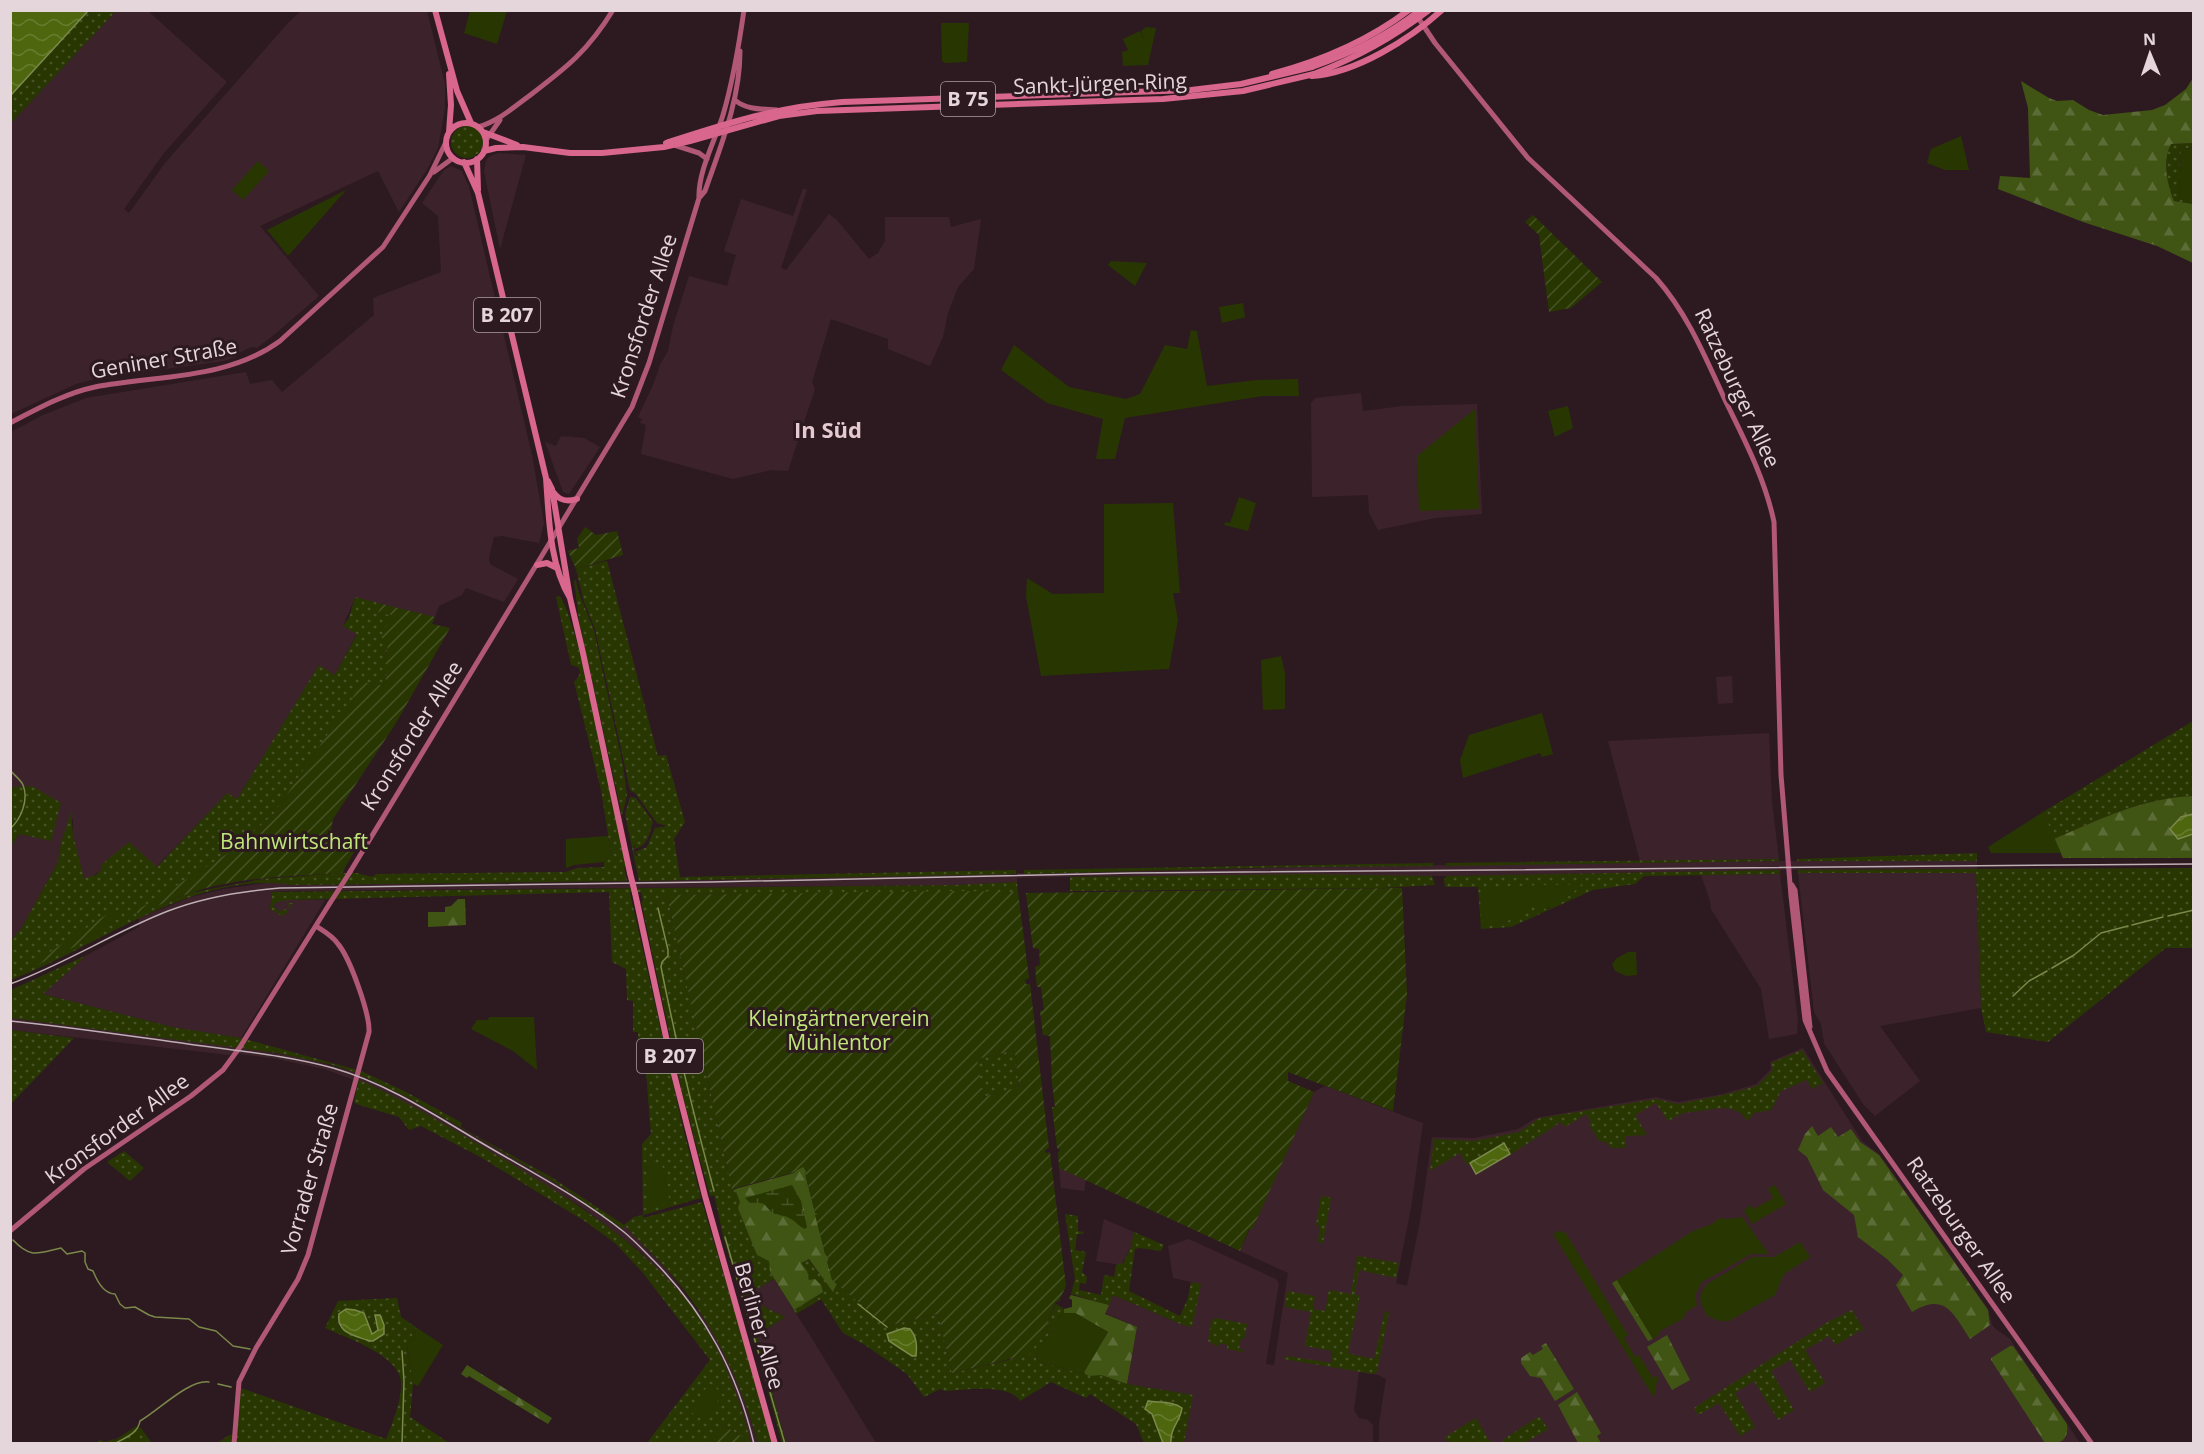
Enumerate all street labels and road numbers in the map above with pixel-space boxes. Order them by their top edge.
street label: Sankt-Jürgen-Ring [1013,66,1187,100]
road number: B 75 [941,82,995,116]
street label: Kronsforder Allee [603,230,683,402]
road number: B 207 [474,298,540,332]
street label: Ratzeburger Allee [1689,303,1787,472]
street label: Geniner Straße [88,331,239,385]
street label: Kronsforder Allee [354,655,468,816]
road number: B 207 [637,1039,703,1073]
street label: Kronsforder Allee [39,1066,194,1190]
street label: Vorrader Straße [274,1100,344,1258]
street label: Ratzeburger Allee [1901,1151,2023,1308]
street label: Berliner Allee [728,1259,791,1392]

